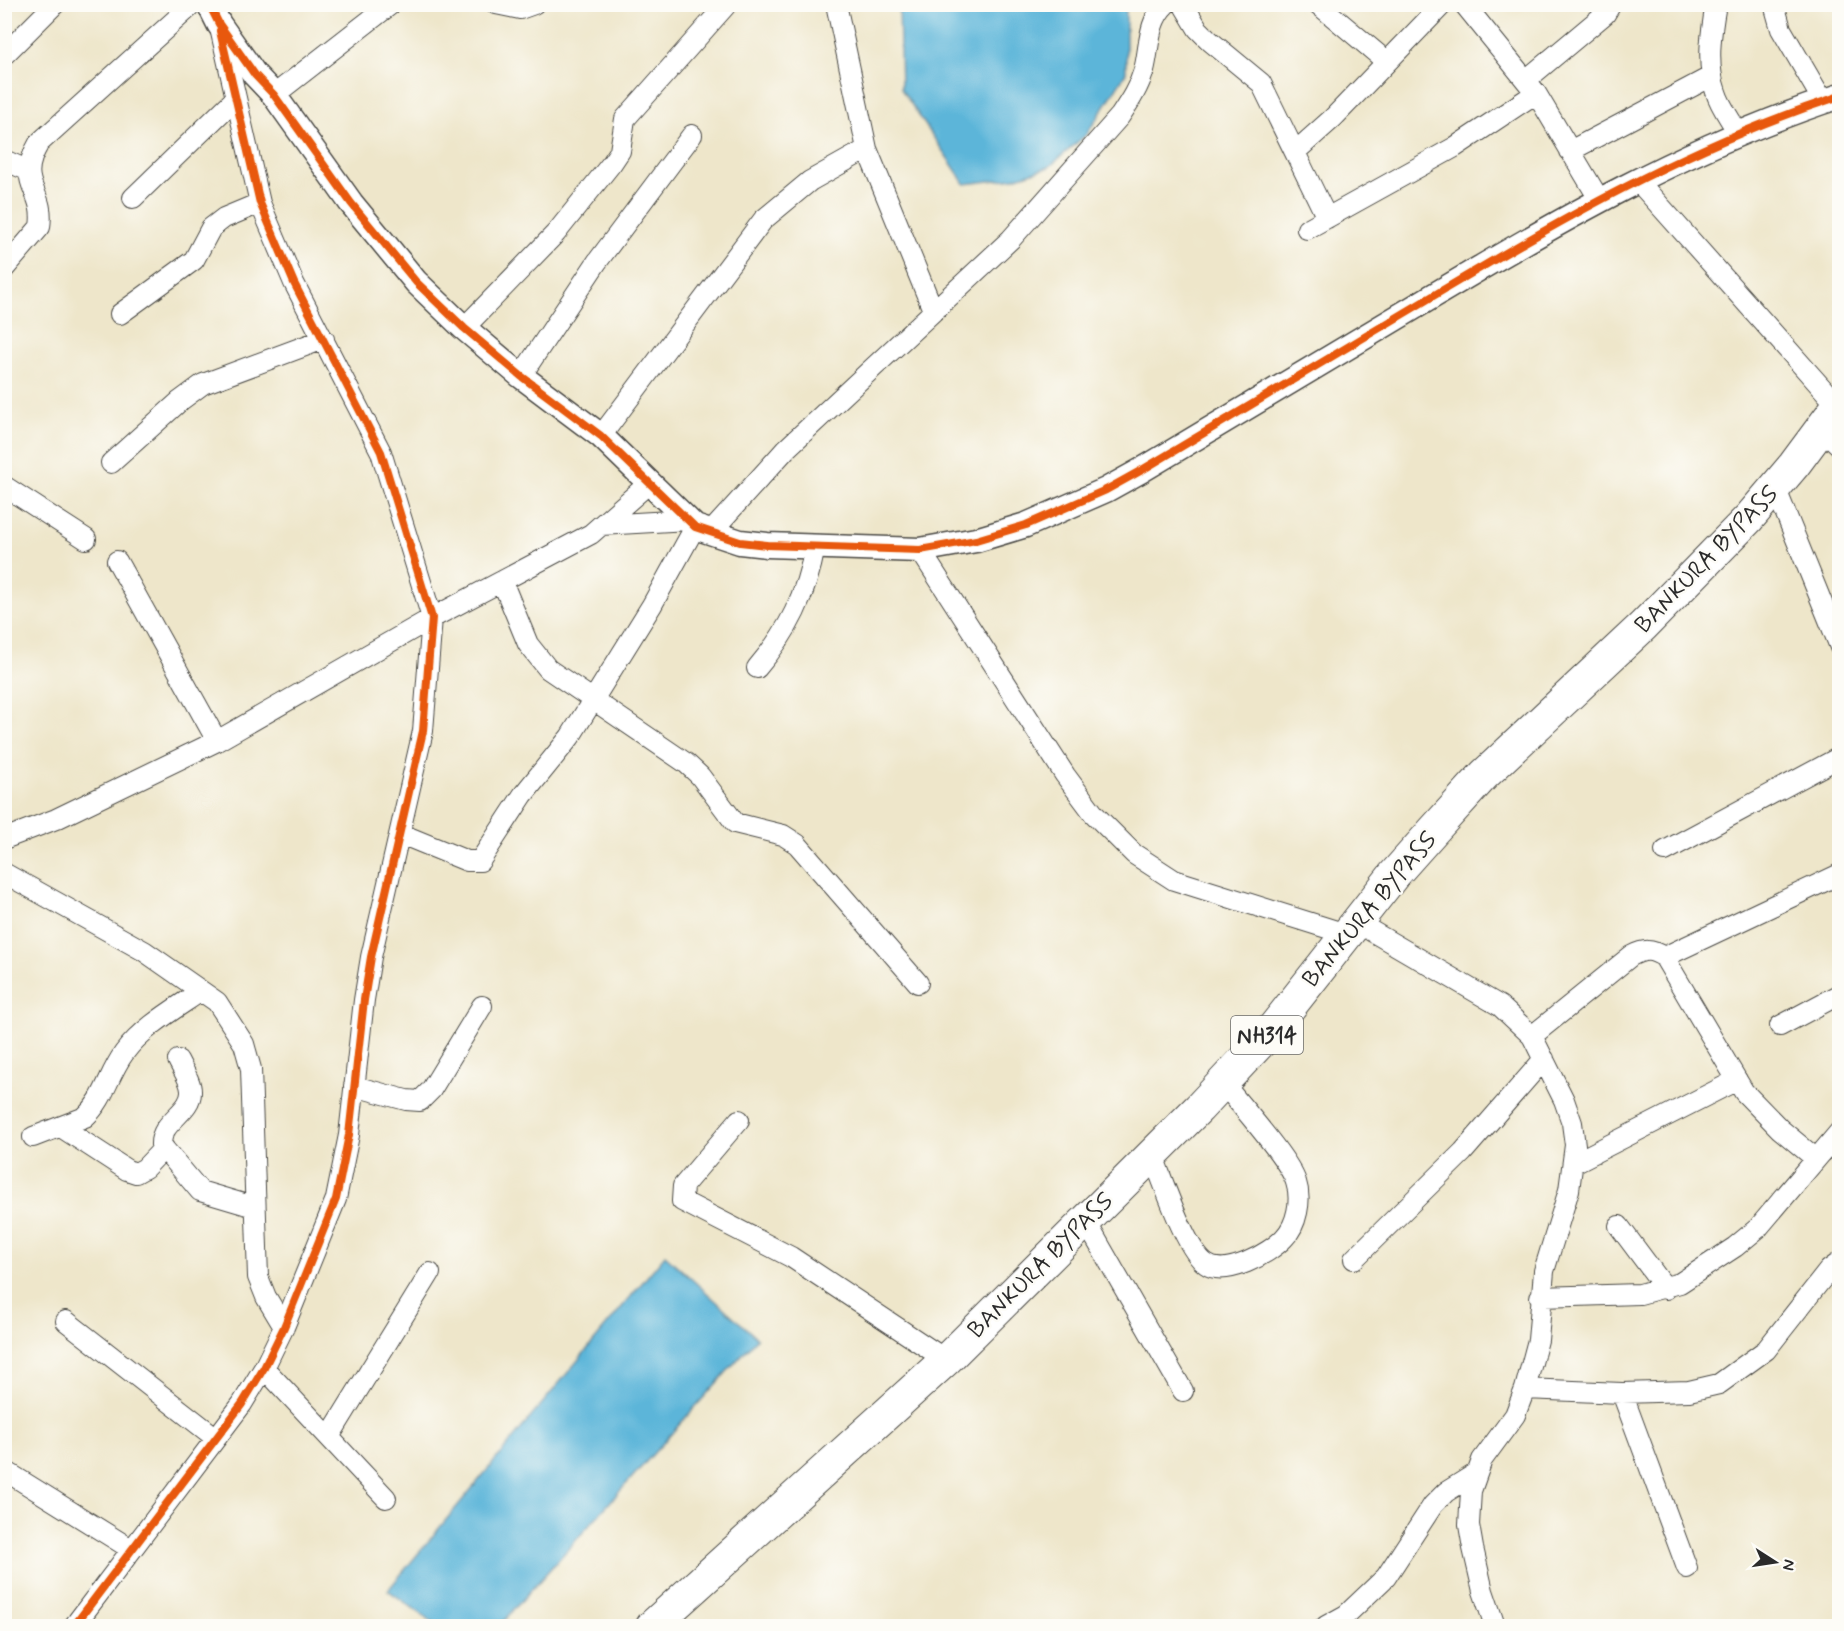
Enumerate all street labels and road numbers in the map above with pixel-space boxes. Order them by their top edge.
street label: BANKURA BYPASS [1629,479,1786,641]
street label: BANKURA BYPASS [1296,826,1444,994]
road number: NH314 [1231,1016,1303,1054]
street label: BANKURA BYPASS [961,1186,1121,1346]

